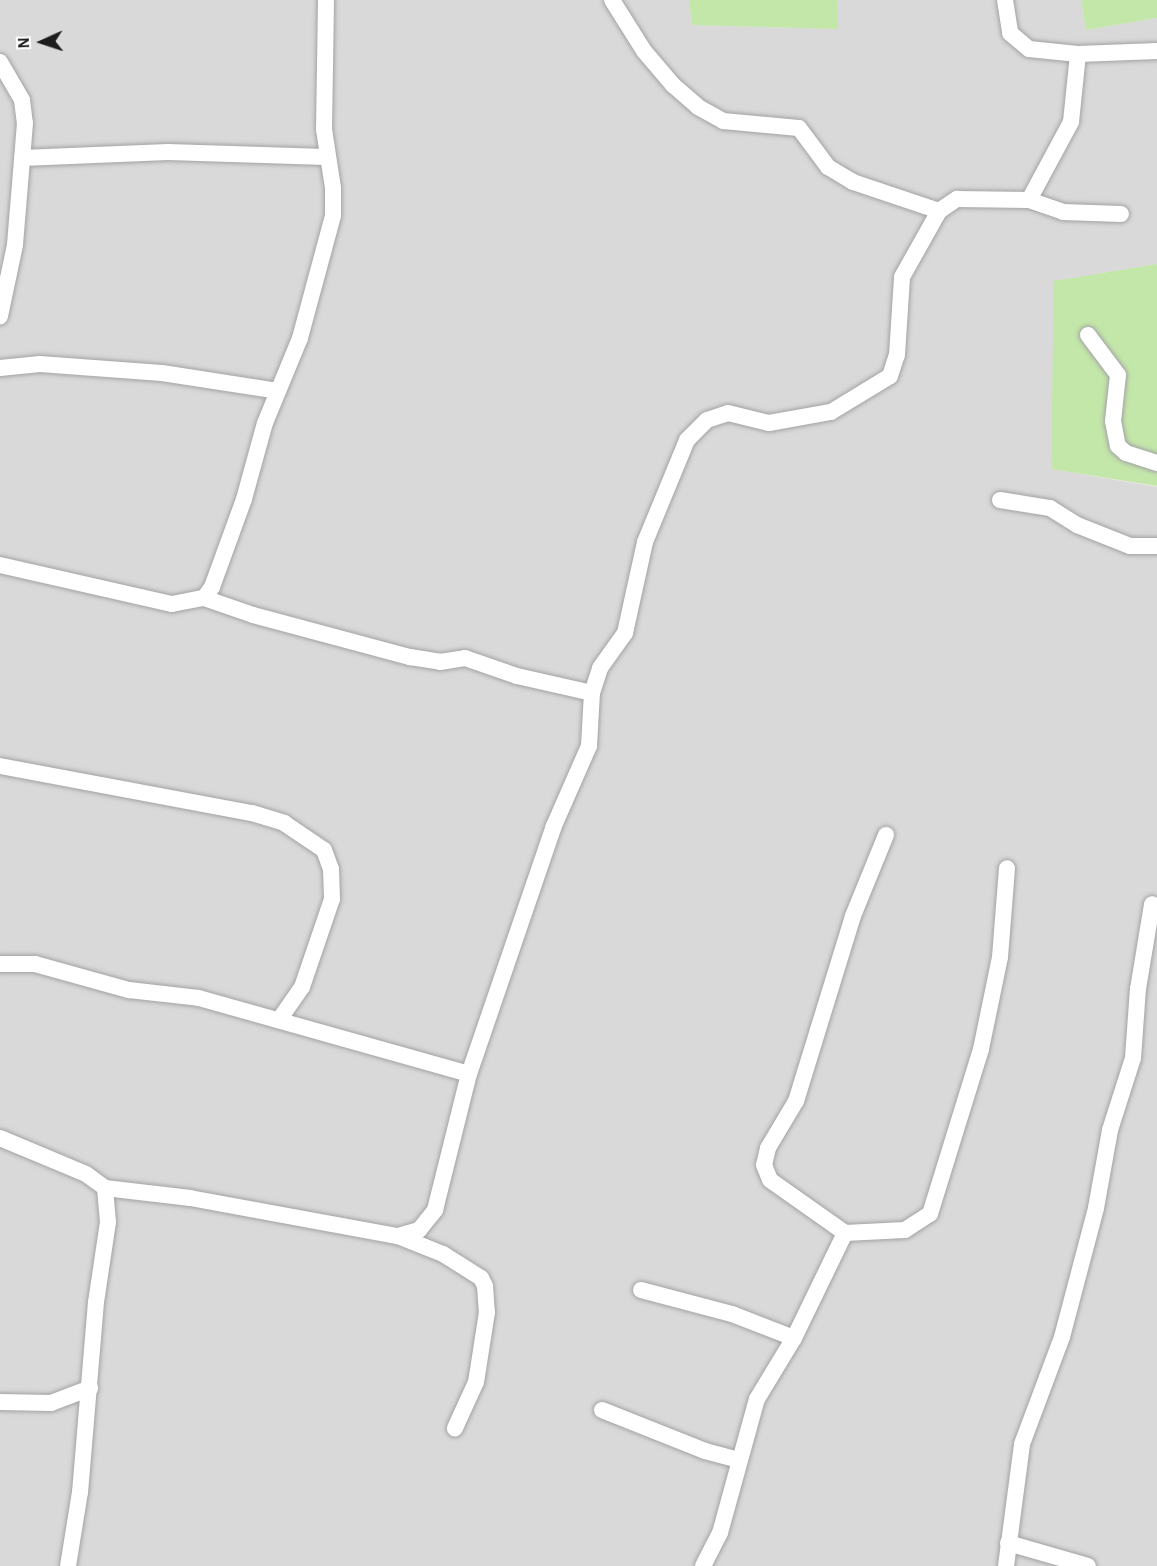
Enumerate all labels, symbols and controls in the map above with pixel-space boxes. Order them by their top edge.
north arrow [12,12,72,72]
text: N [16,37,32,49]

